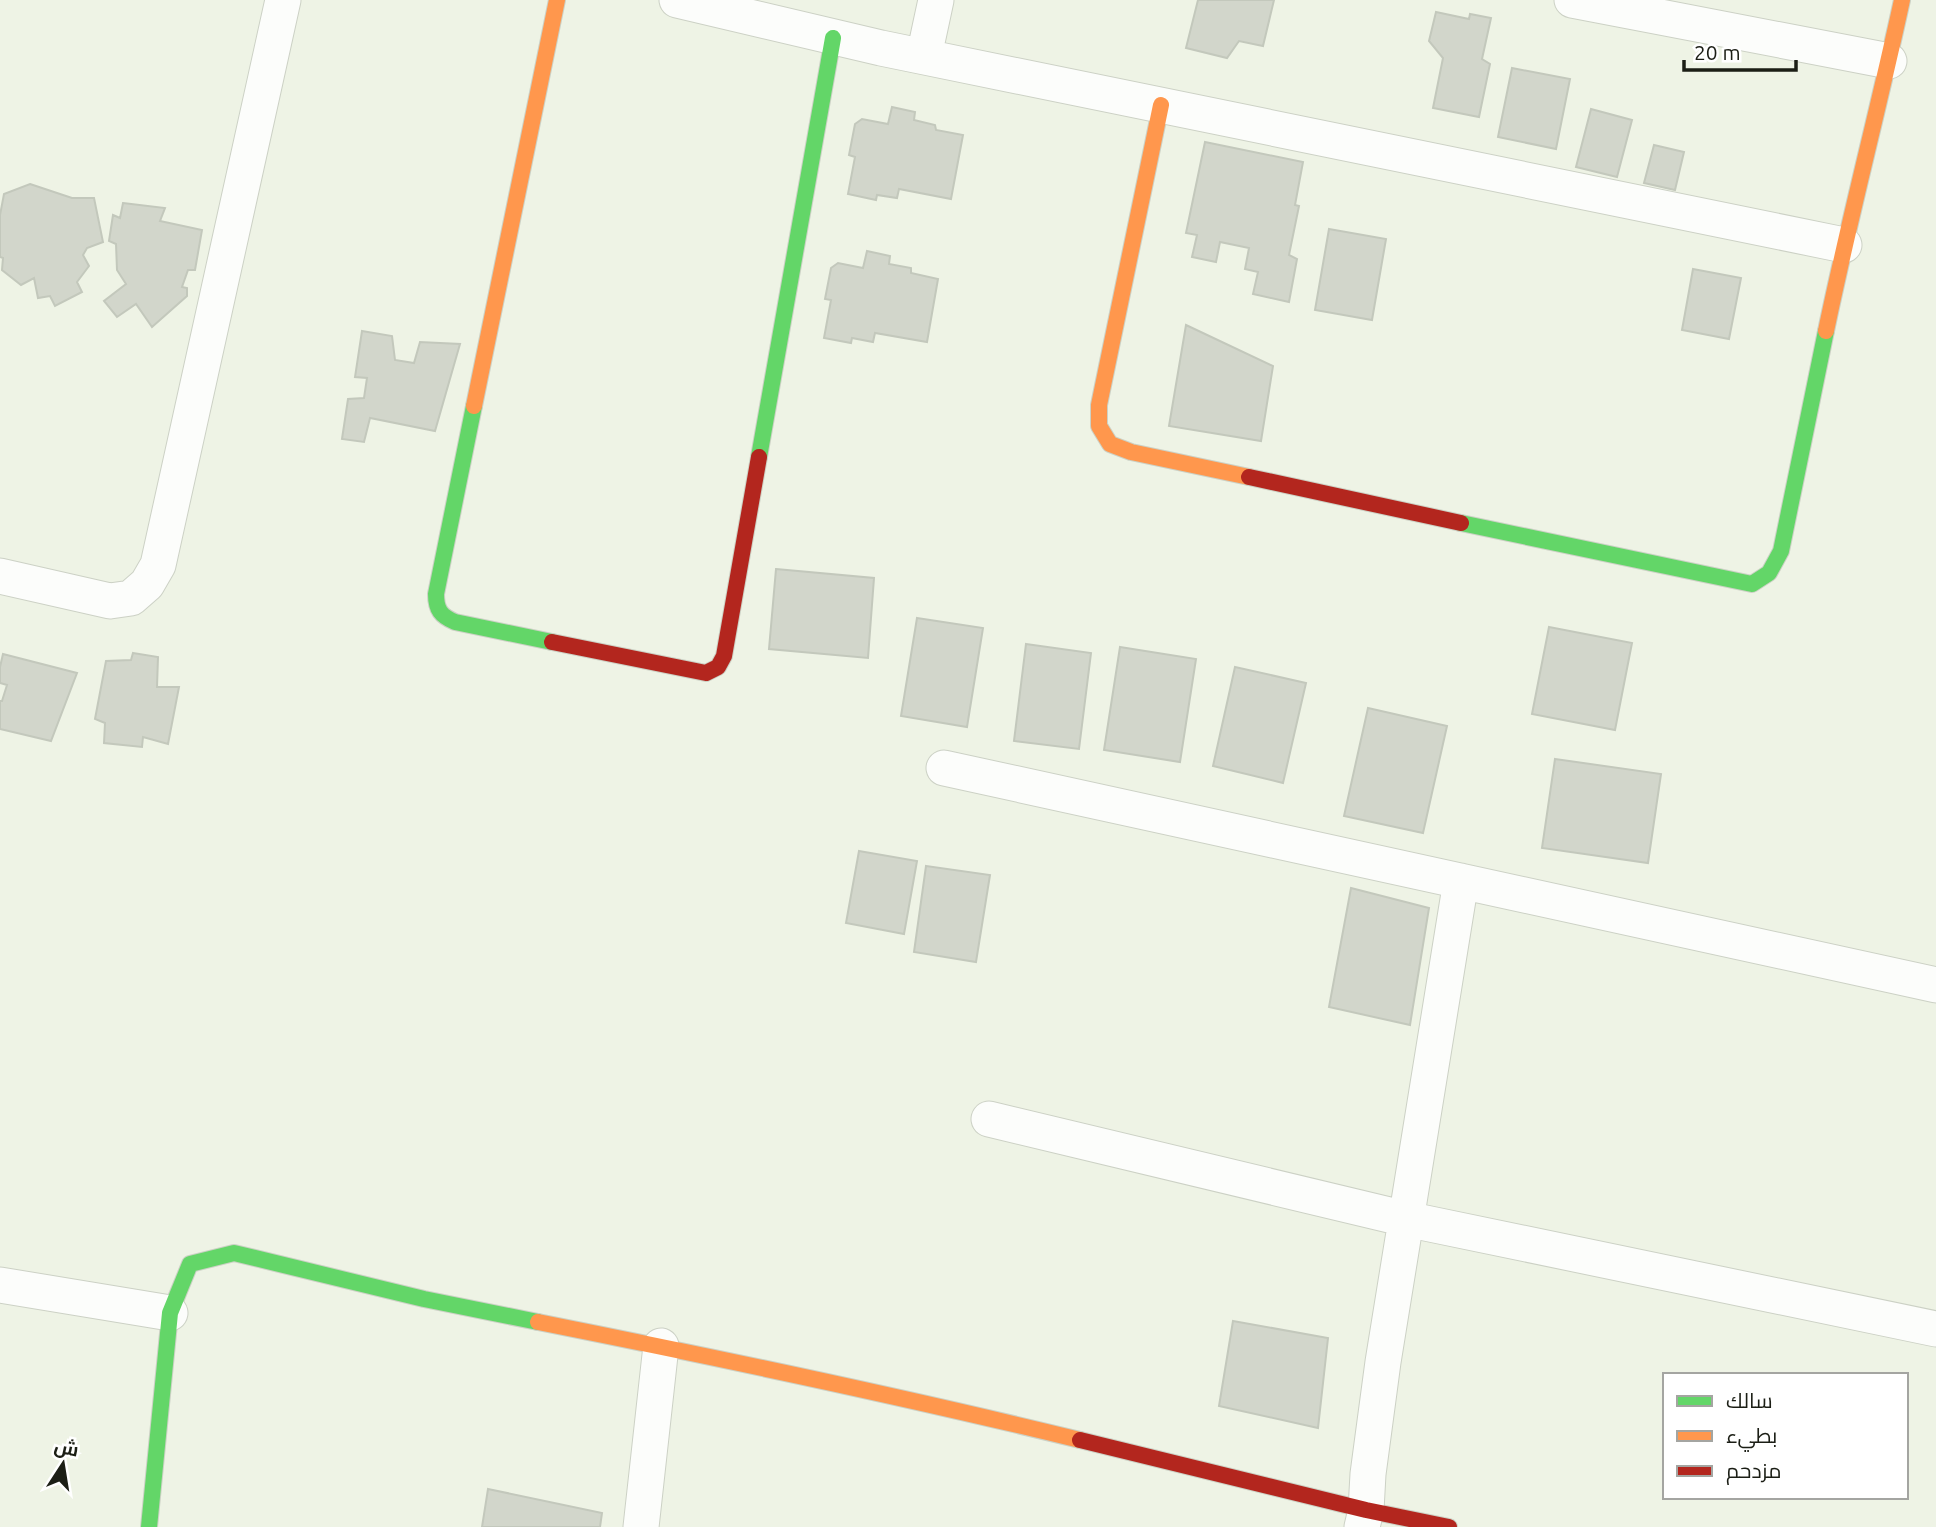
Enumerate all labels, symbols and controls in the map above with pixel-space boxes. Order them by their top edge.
scale bar [1684,28,1796,72]
text: 20 m [1694,40,1741,64]
legend [1663,1373,1908,1499]
text: سالك [1726,1388,1773,1412]
text: بطيء [1726,1423,1777,1452]
north arrow [28,1429,98,1499]
text: ش [52,1434,81,1462]
text: مزدحم [1726,1458,1781,1485]

